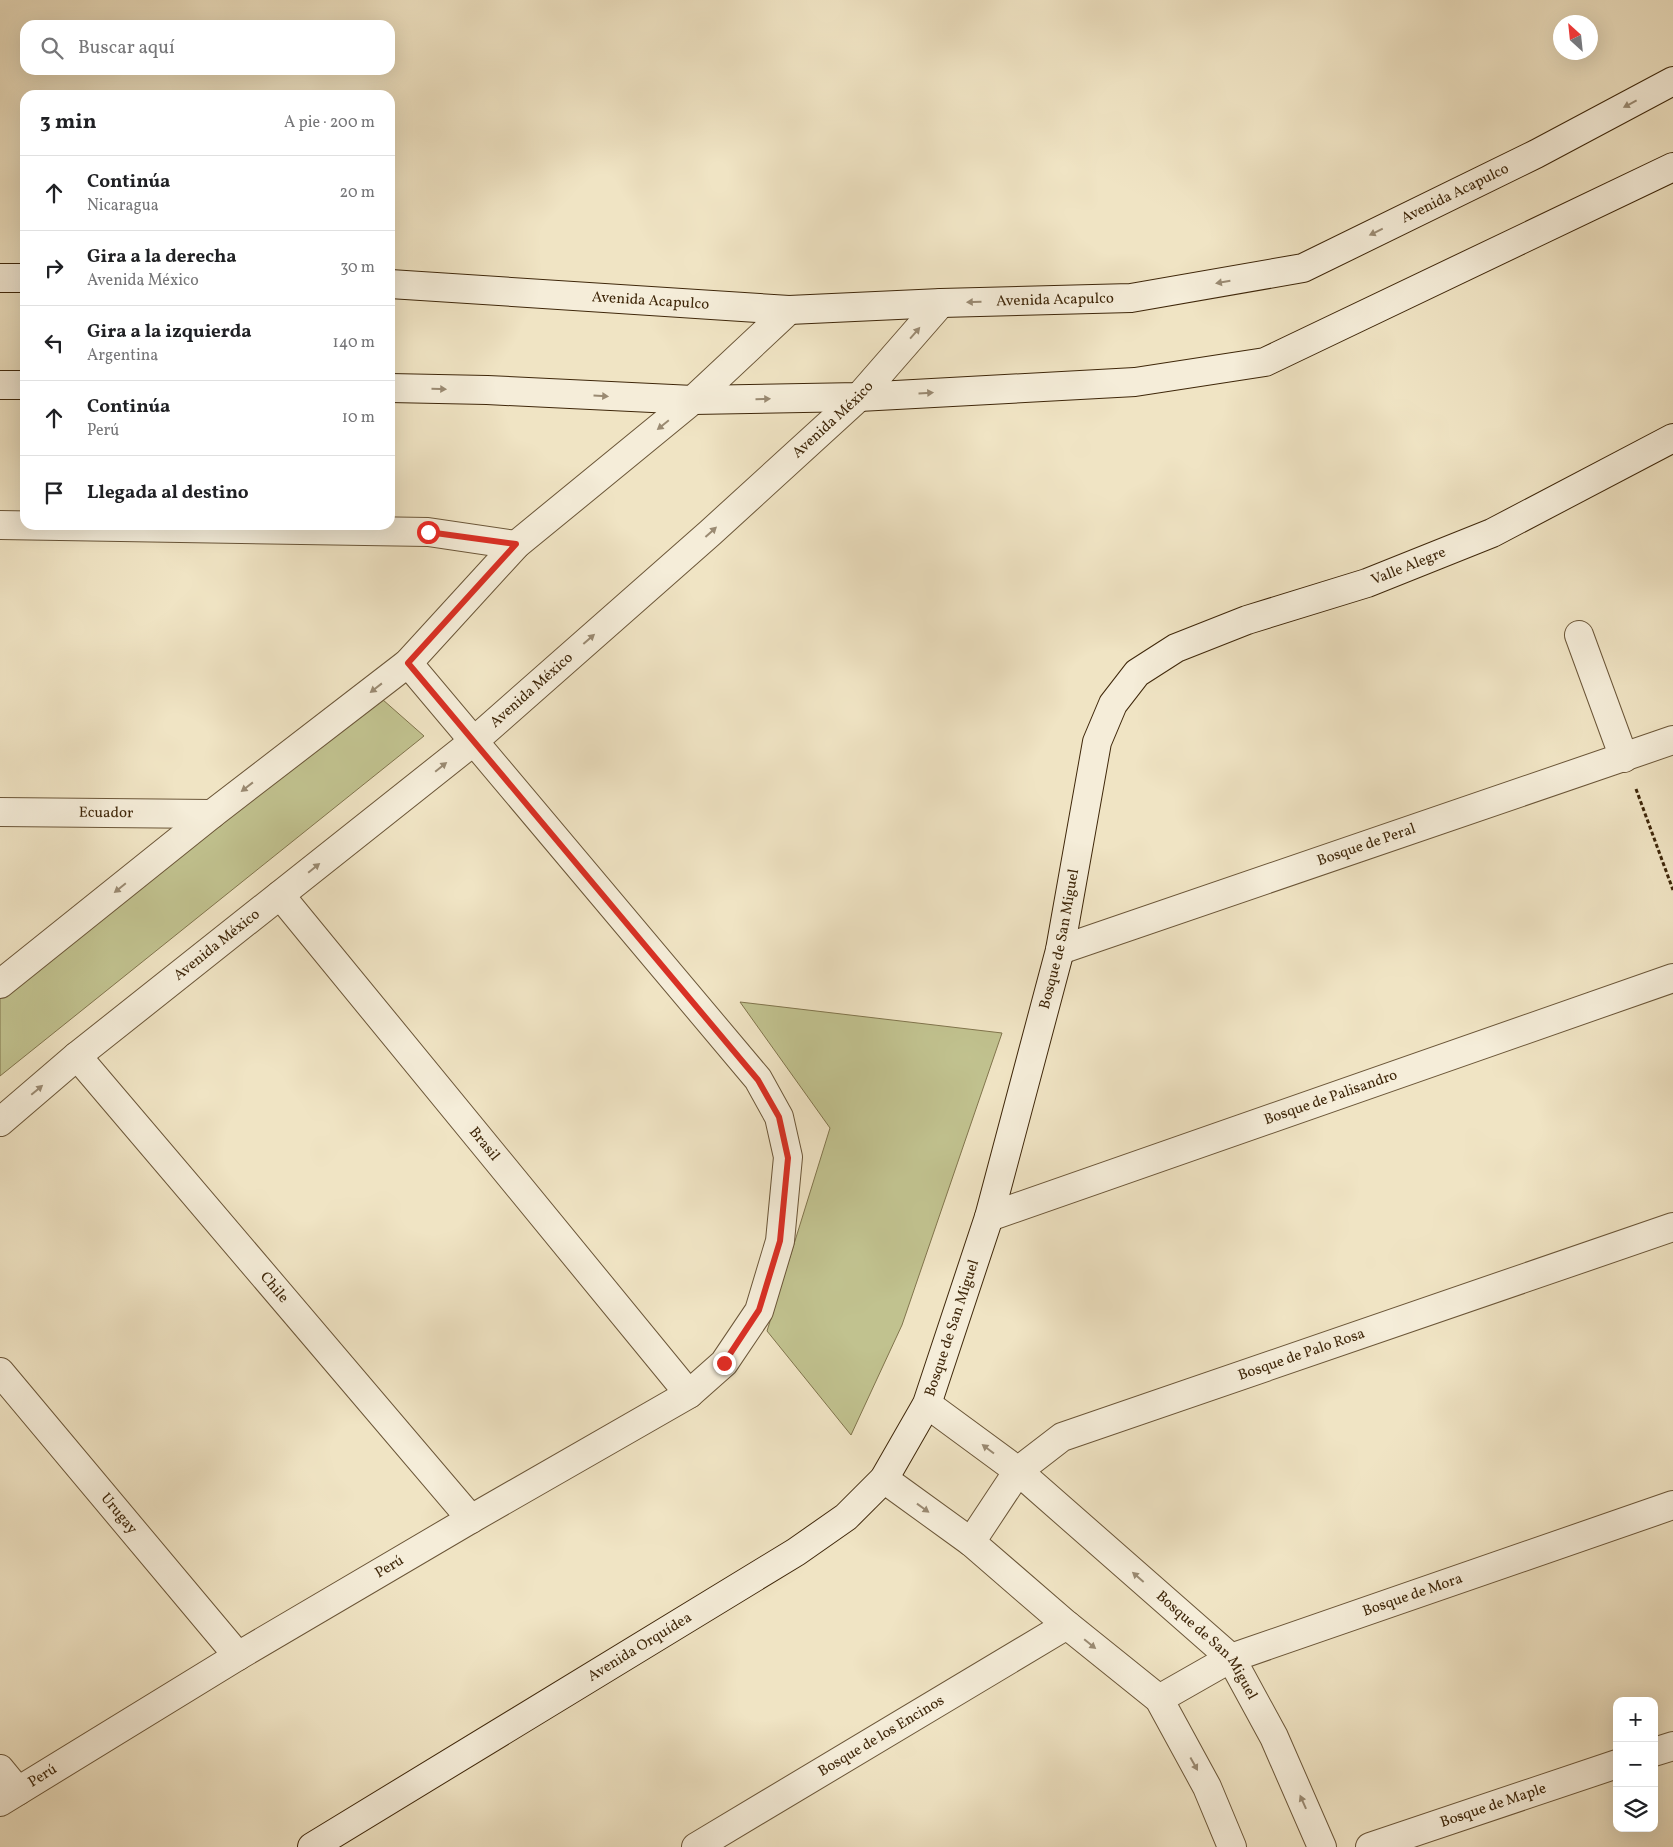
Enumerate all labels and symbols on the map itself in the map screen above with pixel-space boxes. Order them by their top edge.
north arrow [1553,15,1598,60]
one-way arrow [1623,100,1637,108]
street label: Avenida Acapulco [1398,158,1513,229]
one-way arrow [1369,229,1383,237]
one-way arrow [1214,279,1230,287]
street label: Avenida Acapulco [591,287,710,315]
street label: Avenida Acapulco [996,288,1114,312]
one-way arrow [966,299,982,307]
one-way arrow [909,328,921,340]
street label: Avenida México [788,377,879,463]
one-way arrow [431,385,447,393]
one-way arrow [918,389,934,397]
one-way arrow [593,392,609,400]
one-way arrow [756,395,772,403]
one-way arrow [656,420,669,431]
route start [417,521,440,544]
one-way arrow [705,526,717,538]
street label: Valle Alegre [1368,542,1449,591]
one-way arrow [583,634,596,645]
street label: Avenida México [485,648,578,733]
one-way arrow [370,682,383,693]
one-way arrow [434,761,447,772]
one-way arrow [240,782,254,792]
street label: Ecuador [79,802,133,824]
street label: Bosque de Peral [1314,818,1419,872]
one-way arrow [308,863,321,874]
street label: Bosque de San Miguel [1034,867,1085,1012]
one-way arrow [114,883,127,894]
street label: Avenida México [169,904,265,986]
street label: Bosque de Palisandro [1261,1065,1400,1131]
one-way arrow [31,1085,44,1096]
street label: Brasil [464,1122,504,1166]
street label: Bosque de San Miguel [920,1257,985,1399]
street label: Chile [255,1267,293,1308]
street label: Bosque de Palo Rosa [1235,1323,1368,1386]
route end [713,1352,736,1375]
one-way arrow [982,1443,995,1454]
street label: Urugay [95,1489,142,1539]
one-way arrow [916,1503,930,1513]
street label: Perú [371,1550,408,1584]
street label: Bosque de Mora [1360,1568,1465,1622]
one-way arrow [1132,1571,1145,1582]
street label: Bosque de San Miguel [1151,1586,1262,1704]
street label: Avenida Orquídea [584,1607,696,1687]
one-way arrow [1083,1638,1096,1649]
street label: Bosque de los Encinos [814,1690,948,1782]
one-way arrow [1190,1757,1198,1771]
street label: Perú [24,1759,61,1793]
street label: Bosque de Maple [1437,1778,1549,1833]
one-way arrow [1298,1795,1306,1809]

